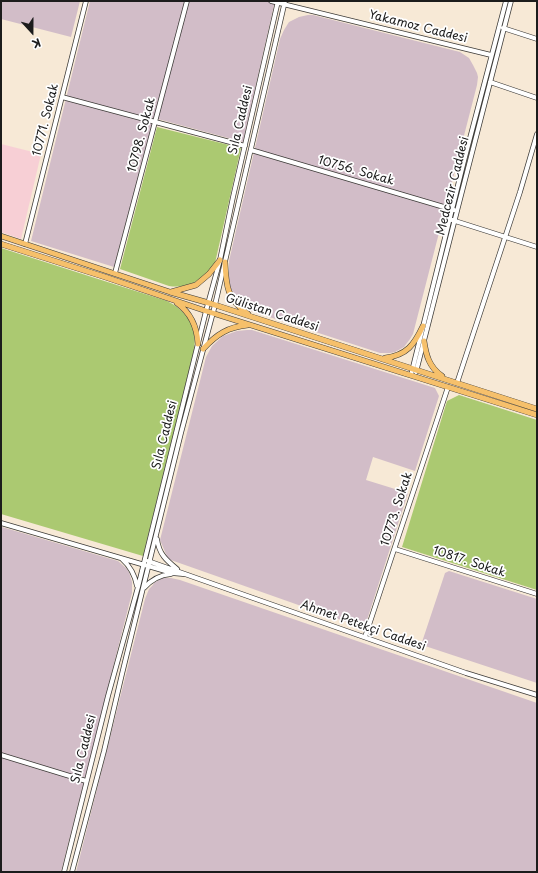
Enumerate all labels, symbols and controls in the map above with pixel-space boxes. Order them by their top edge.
street label: Yakamoz Caddesi [367,8,469,46]
north arrow [12,12,52,52]
text: K [30,34,43,53]
street label: 10771. Sokak [30,82,62,158]
street label: Sıla Caddesi [226,84,256,156]
street label: 10798. Sokak [125,96,159,174]
street label: Medcezir Caddesi [434,135,472,237]
street label: 10756. Sokak [316,153,396,189]
street label: Gülistan Caddesi [224,291,320,335]
street label: Sıla Caddesi [149,399,181,471]
street label: 10773. Sokak [378,470,416,548]
street label: 10817. Sokak [431,543,507,581]
street label: Ahmet Petekçi Caddesi [298,598,428,654]
street label: Sıla Caddesi [68,713,100,785]

